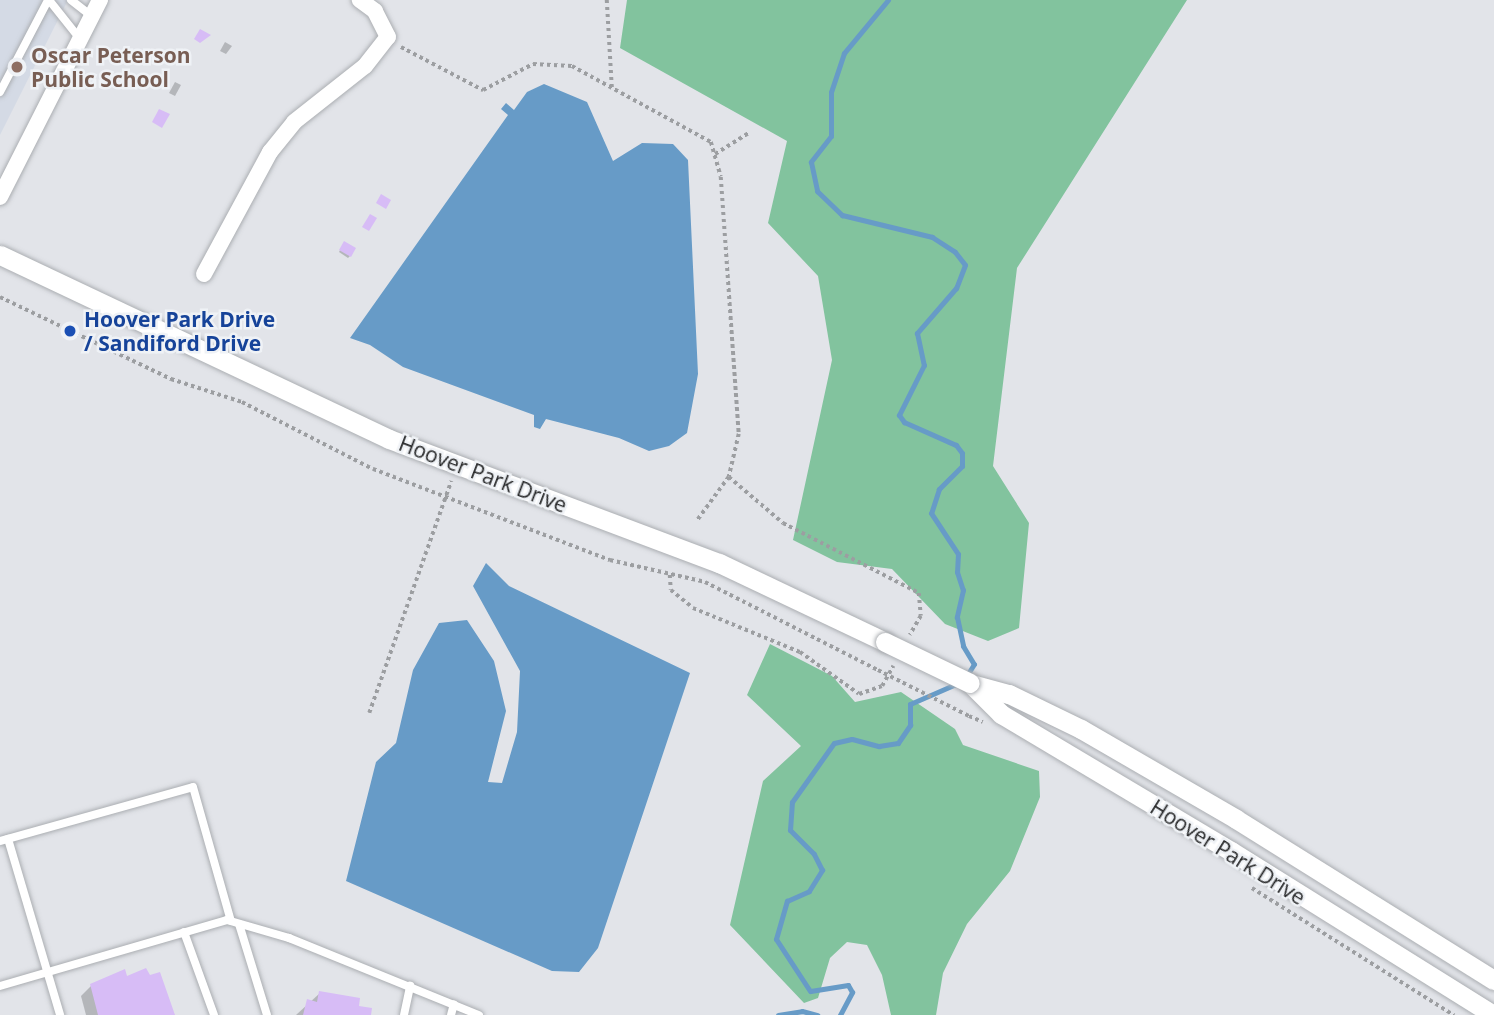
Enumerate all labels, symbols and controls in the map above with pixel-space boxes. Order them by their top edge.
place label: Oscar Peterson Public School [31,42,191,92]
marker: Oscar Peterson Public School [9,59,25,75]
place label: Hoover Park Drive / Sandiford Drive [84,306,275,356]
marker: Hoover Park Drive / Sandiford Drive [62,323,78,339]
street label: Hoover Park Drive [395,430,571,518]
street label: Hoover Park Drive [1146,794,1310,910]

